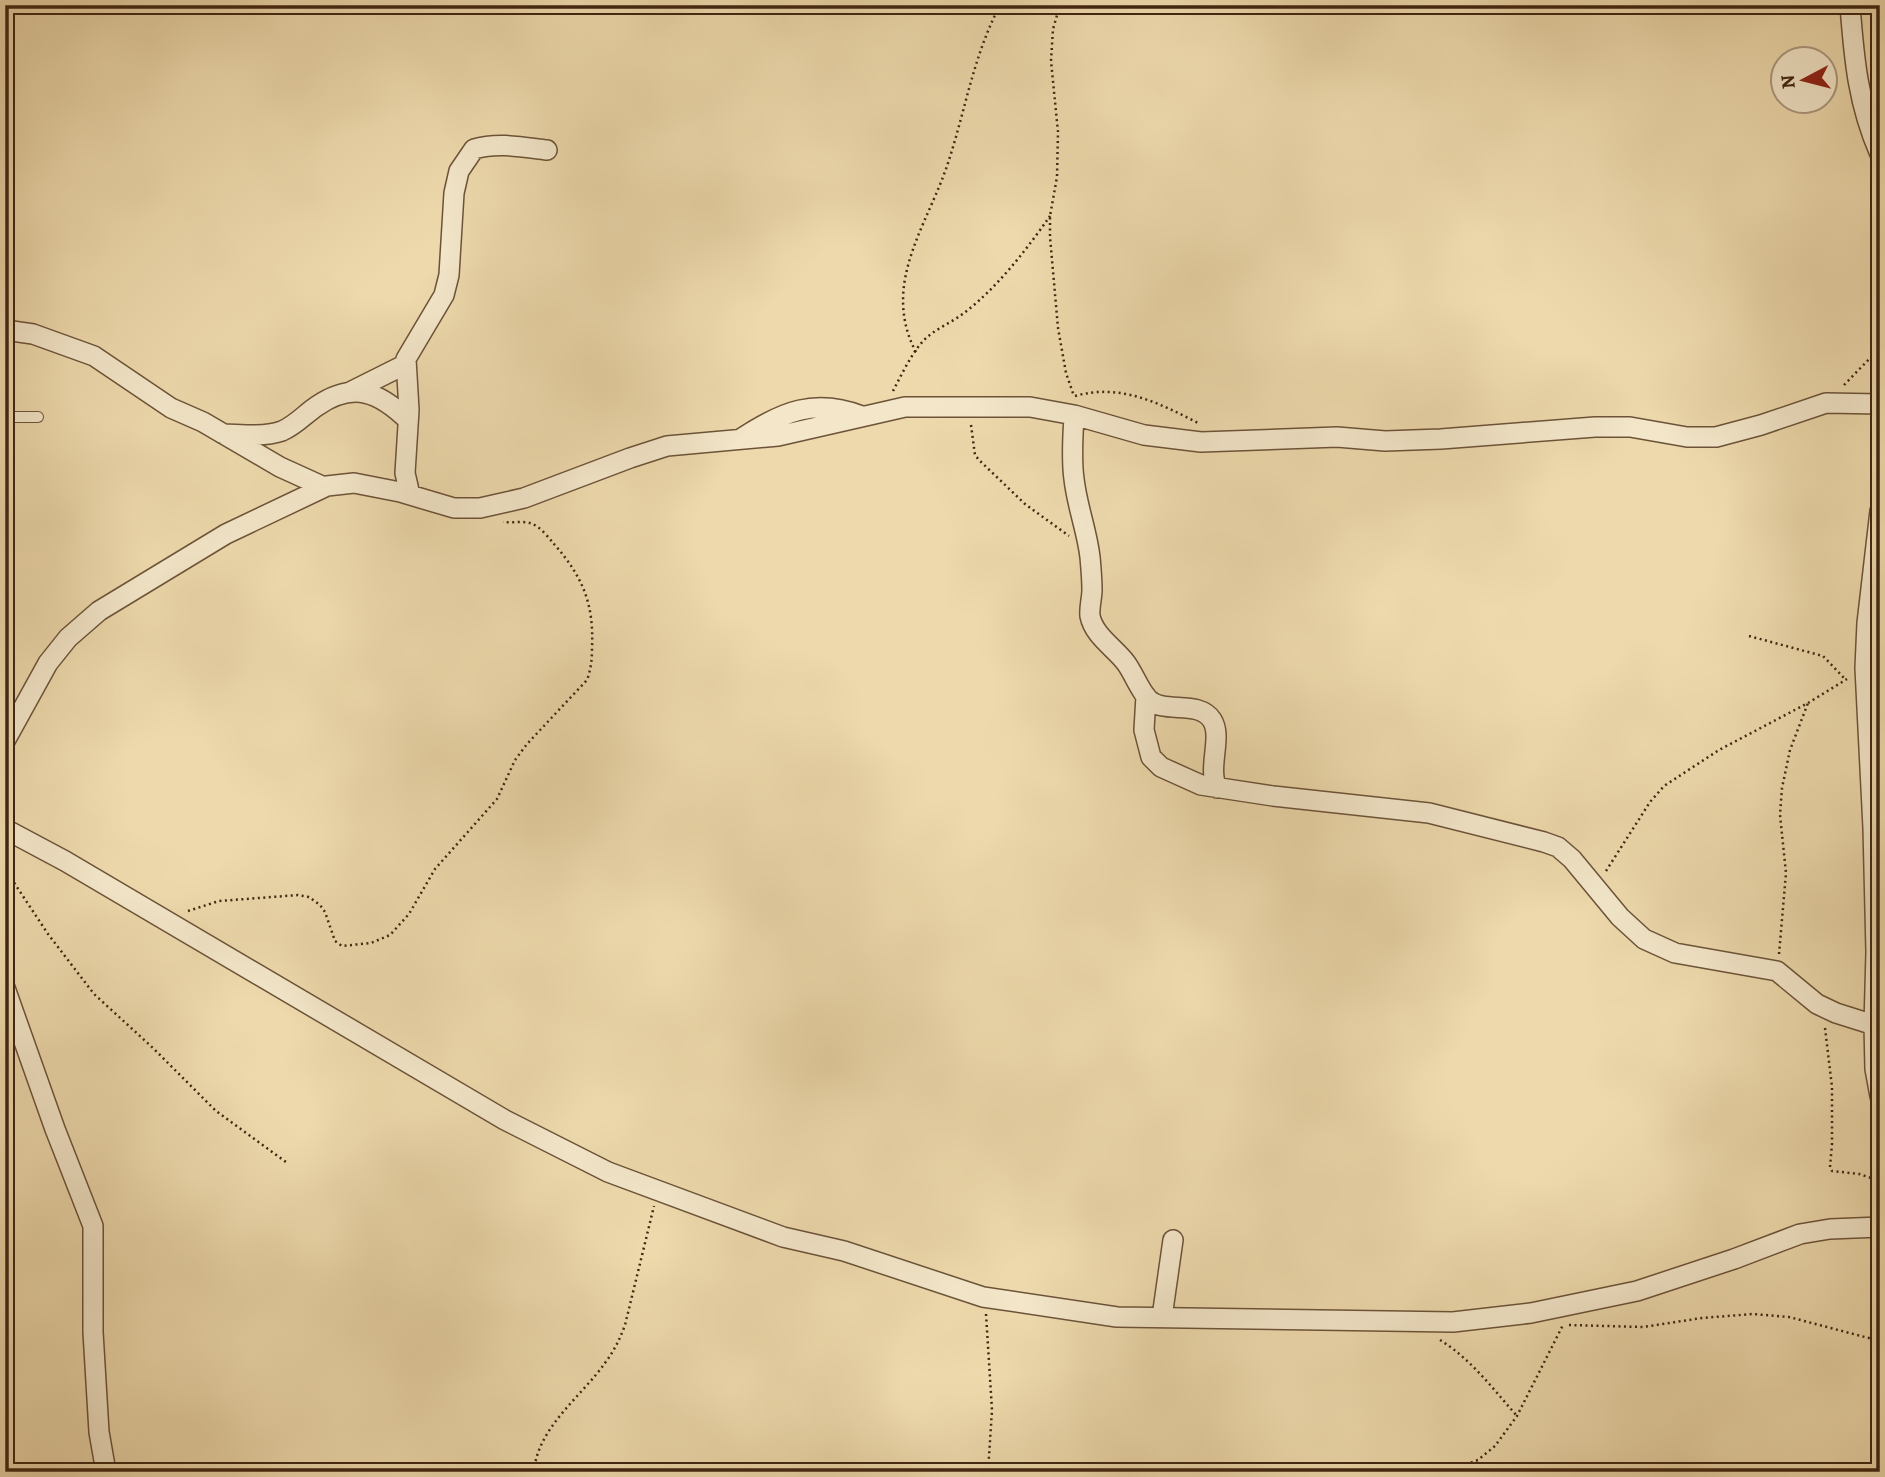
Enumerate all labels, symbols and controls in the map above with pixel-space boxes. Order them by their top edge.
north arrow [1770,46,1840,116]
text: N [1774,73,1802,90]

